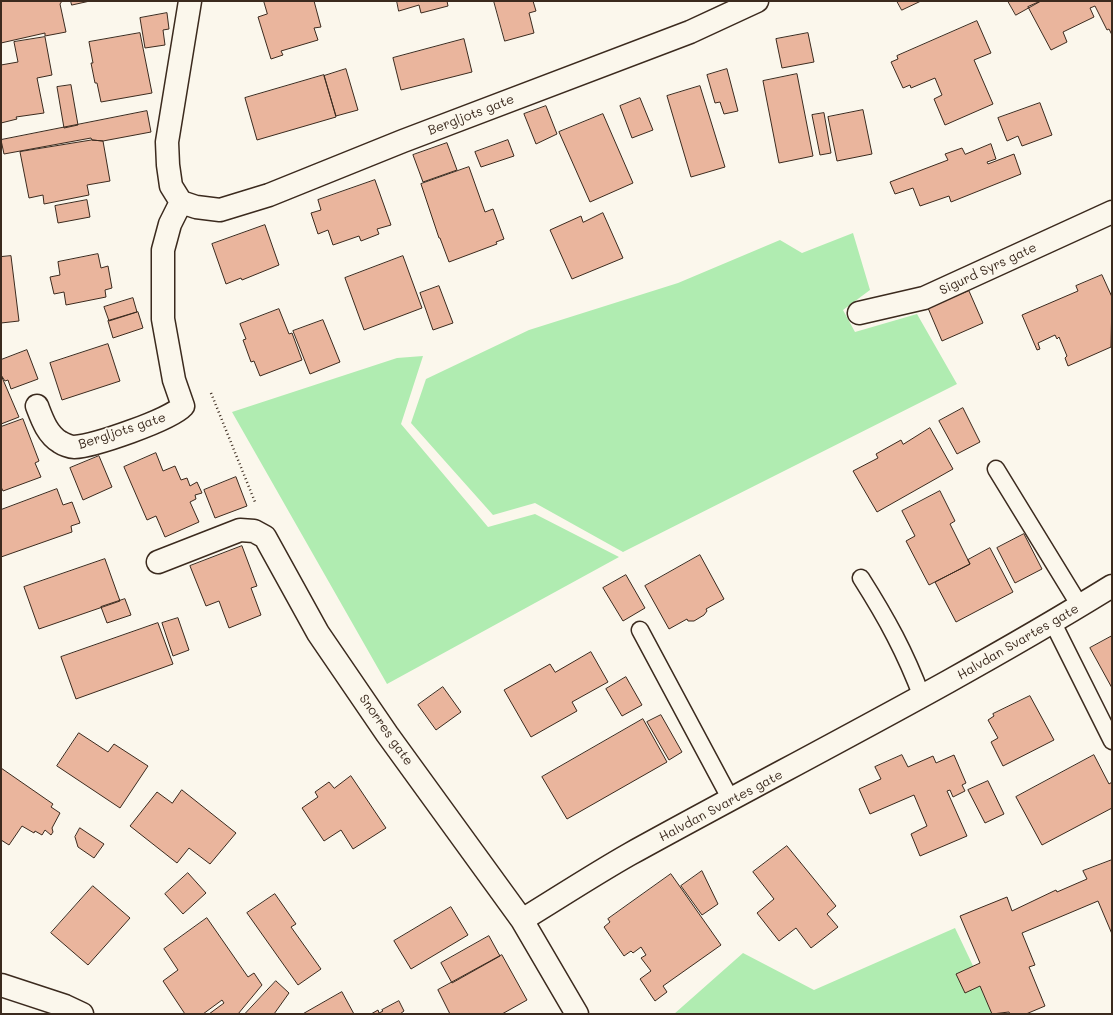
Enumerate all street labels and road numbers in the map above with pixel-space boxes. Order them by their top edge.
street label: Bergljots gate [426,91,516,139]
street label: Sigurd Syrs gate [937,240,1039,298]
street label: Bergljots gate [76,410,168,452]
street label: Halvdan Svartes gate [954,601,1082,683]
street label: Snorres gate [356,691,416,769]
street label: Halvdan Svartes gate [657,767,785,845]

